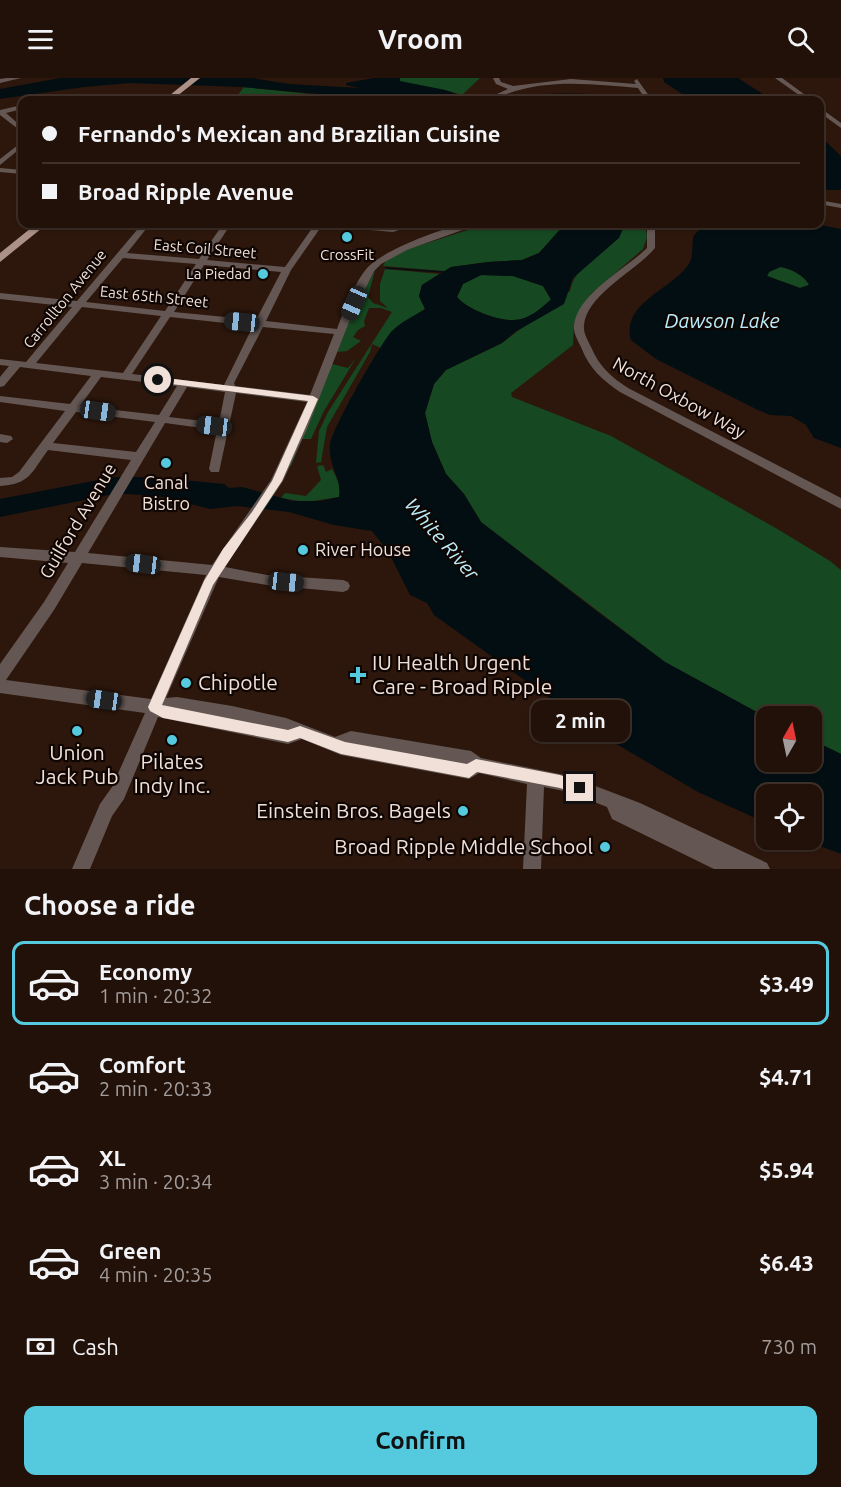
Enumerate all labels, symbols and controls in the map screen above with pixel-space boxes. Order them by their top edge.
icon: menu [24,23,57,56]
icon: search [784,23,817,56]
text: Vroom [378,24,463,54]
text: Fernando's Mexican and Brazilian Cuisine [78,121,500,146]
text: Broad Ripple Avenue [78,179,294,204]
marker: CrossFit [340,230,354,244]
street label: East Coil Street [153,236,257,261]
street label: Carrollton Avenue [20,246,110,351]
place label: CrossFit [320,246,374,263]
place label: La Piedad [186,265,251,282]
marker: La Piedad [256,267,270,281]
street label: East 65th Street [99,282,209,311]
car [338,283,370,323]
water label: Dawson Lake [664,309,780,332]
car [223,311,261,333]
street label: North Oxbow Way [610,352,749,442]
route start [144,366,171,393]
car [79,400,117,422]
car [195,415,233,437]
marker: Canal Bistro [159,456,173,470]
street label: Guilford Avenue [35,459,119,582]
place label: Canal Bistro [142,472,190,513]
water label: White River [401,493,485,585]
place label: River House [315,539,411,559]
marker: River House [296,543,310,557]
car [124,553,162,575]
car [267,571,305,593]
place label: IU Health Urgent Care - Broad Ripple [372,650,552,698]
marker: IU Health Urgent Care - Broad Ripple [349,666,367,684]
place label: Chipotle [198,670,278,694]
marker: Chipotle [179,676,193,690]
car [85,689,123,711]
callout: 2 min [530,701,630,743]
north arrow [756,706,822,772]
map controls [756,706,822,850]
text: 2 min [555,709,606,732]
marker: Union Jack Pub [70,724,84,738]
marker: Pilates Indy Inc. [165,733,179,747]
place label: Union Jack Pub [35,740,119,788]
place label: Pilates Indy Inc. [133,749,211,797]
route end [566,774,593,801]
button: locate [756,784,822,850]
place label: Einstein Bros. Bagels [256,798,451,822]
marker: Einstein Bros. Bagels [456,804,470,818]
place label: Broad Ripple Middle School [334,834,593,858]
marker: Broad Ripple Middle School [598,840,612,854]
text: Choose a ride [24,890,196,920]
icon: car [27,956,81,1010]
text: Economy [99,959,192,984]
text: $3.49 [759,971,814,996]
text: 1 min · 20:32 [99,984,213,1007]
icon: car [27,1049,81,1103]
text: Comfort [99,1052,186,1077]
text: $4.71 [759,1064,814,1089]
text: 2 min · 20:33 [99,1077,213,1100]
icon: car [27,1142,81,1196]
text: XL [99,1145,126,1170]
text: $5.94 [759,1157,814,1182]
text: 3 min · 20:34 [99,1170,213,1193]
icon: car [27,1235,81,1289]
text: Green [99,1238,161,1263]
text: $6.43 [759,1250,814,1275]
text: 4 min · 20:35 [99,1263,213,1286]
icon: cash [24,1330,57,1363]
text: Cash [72,1334,119,1359]
text: 730 m [761,1335,817,1358]
button: Confirm [24,1406,817,1475]

